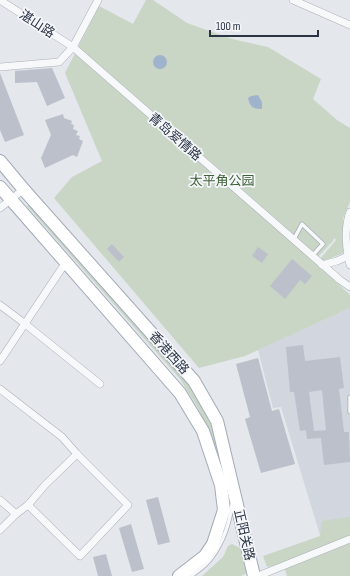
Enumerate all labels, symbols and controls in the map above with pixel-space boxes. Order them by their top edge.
street label: 湛山路 [16,7,58,41]
scale bar [210,12,318,38]
text: 100 m [216,19,241,34]
street label: 青岛爱情路 [145,110,205,164]
park label: 太平角公园 [189,173,255,189]
street label: 香港西路 [146,328,192,378]
street label: 正阳关路 [230,508,258,562]

